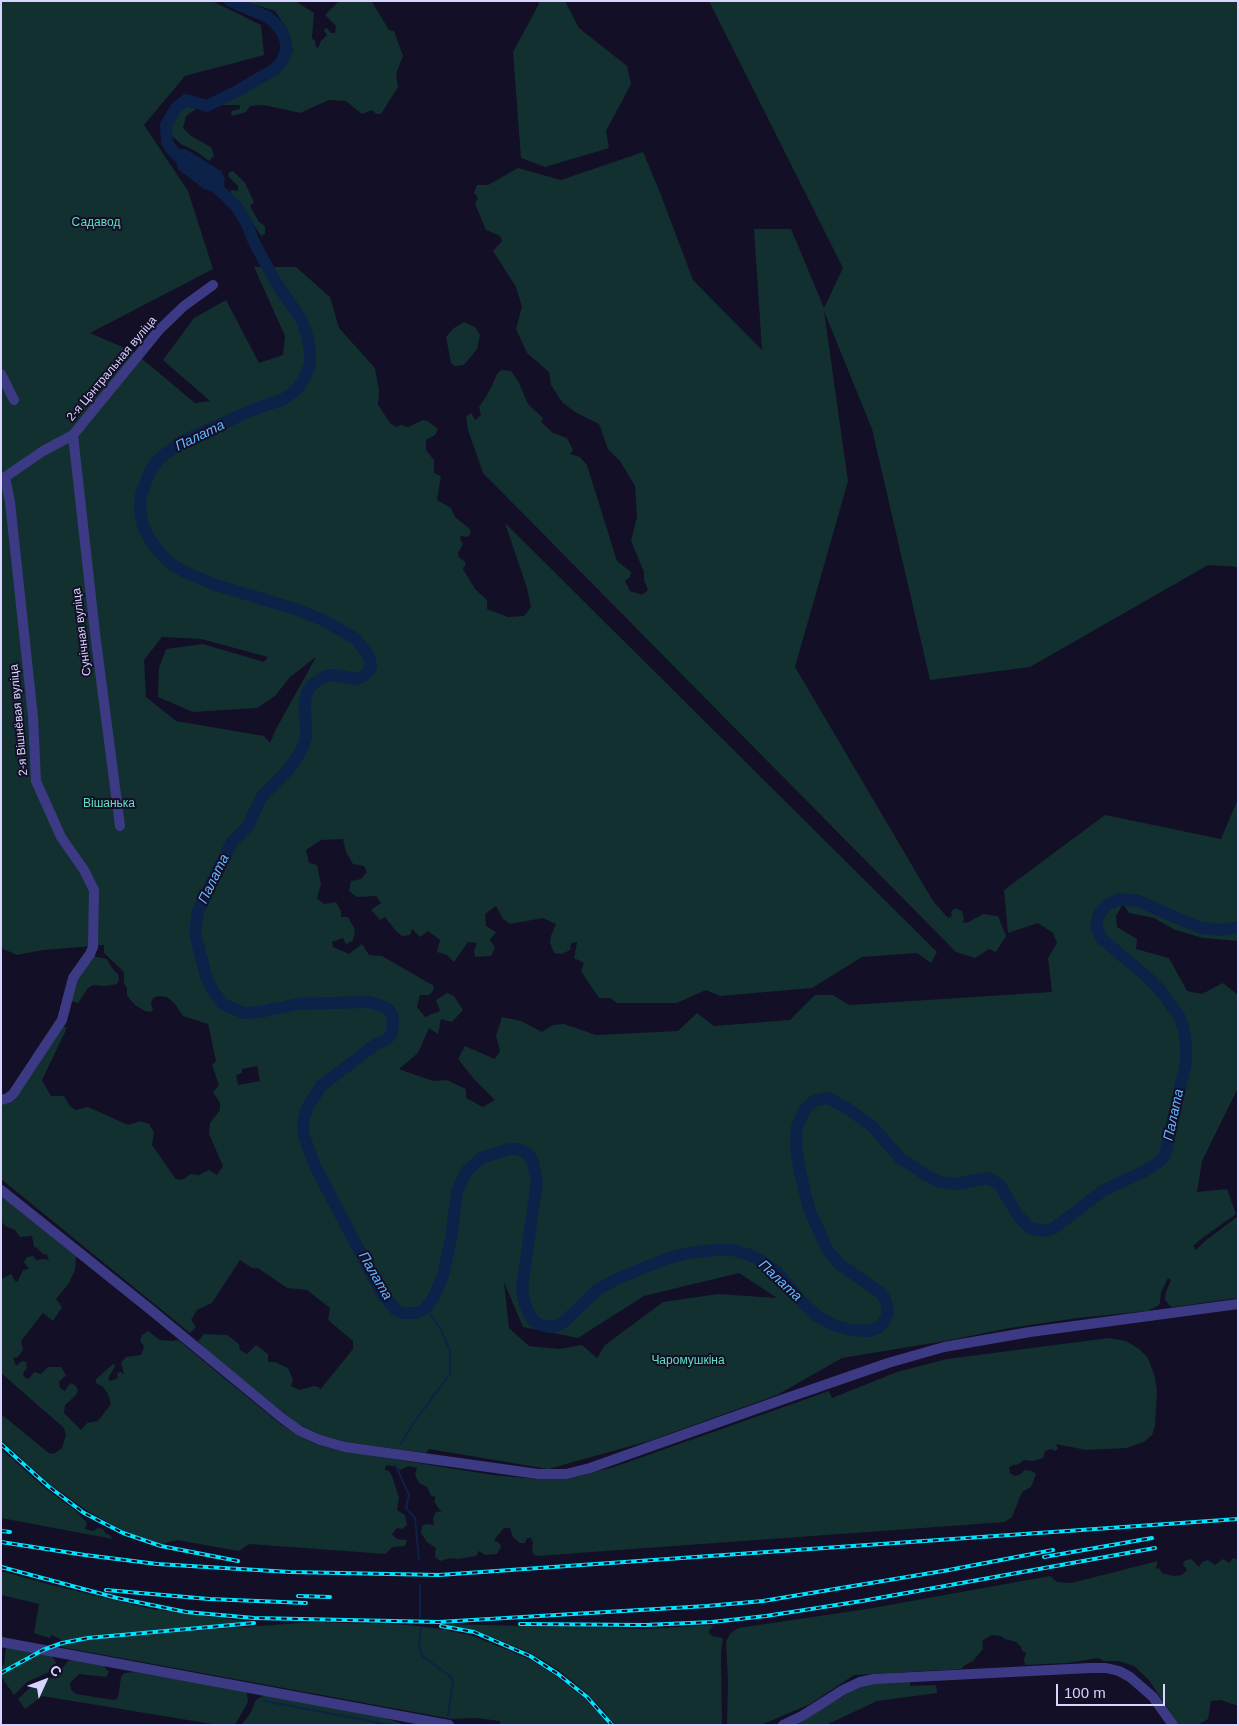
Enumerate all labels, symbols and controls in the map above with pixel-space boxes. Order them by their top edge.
park label: Садавод [72,216,120,230]
street label: 2-я Цэнтральная вуліца [64,314,160,424]
water label: Палата [173,417,227,455]
street label: Сунічная вуліца [69,587,95,677]
street label: 2-я Вішнёвая вуліца [7,664,31,776]
park label: Вішанька [83,797,135,811]
water label: Палата [195,852,233,906]
water label: Палата [1160,1087,1188,1143]
water label: Палата [355,1249,395,1303]
water label: Палата [755,1257,805,1305]
park label: Чаромушкіна [651,1354,725,1368]
north arrow [20,1656,70,1706]
text: С [47,1662,65,1680]
scale bar [1059,1674,1168,1706]
text: 100 m [1064,1684,1106,1701]

